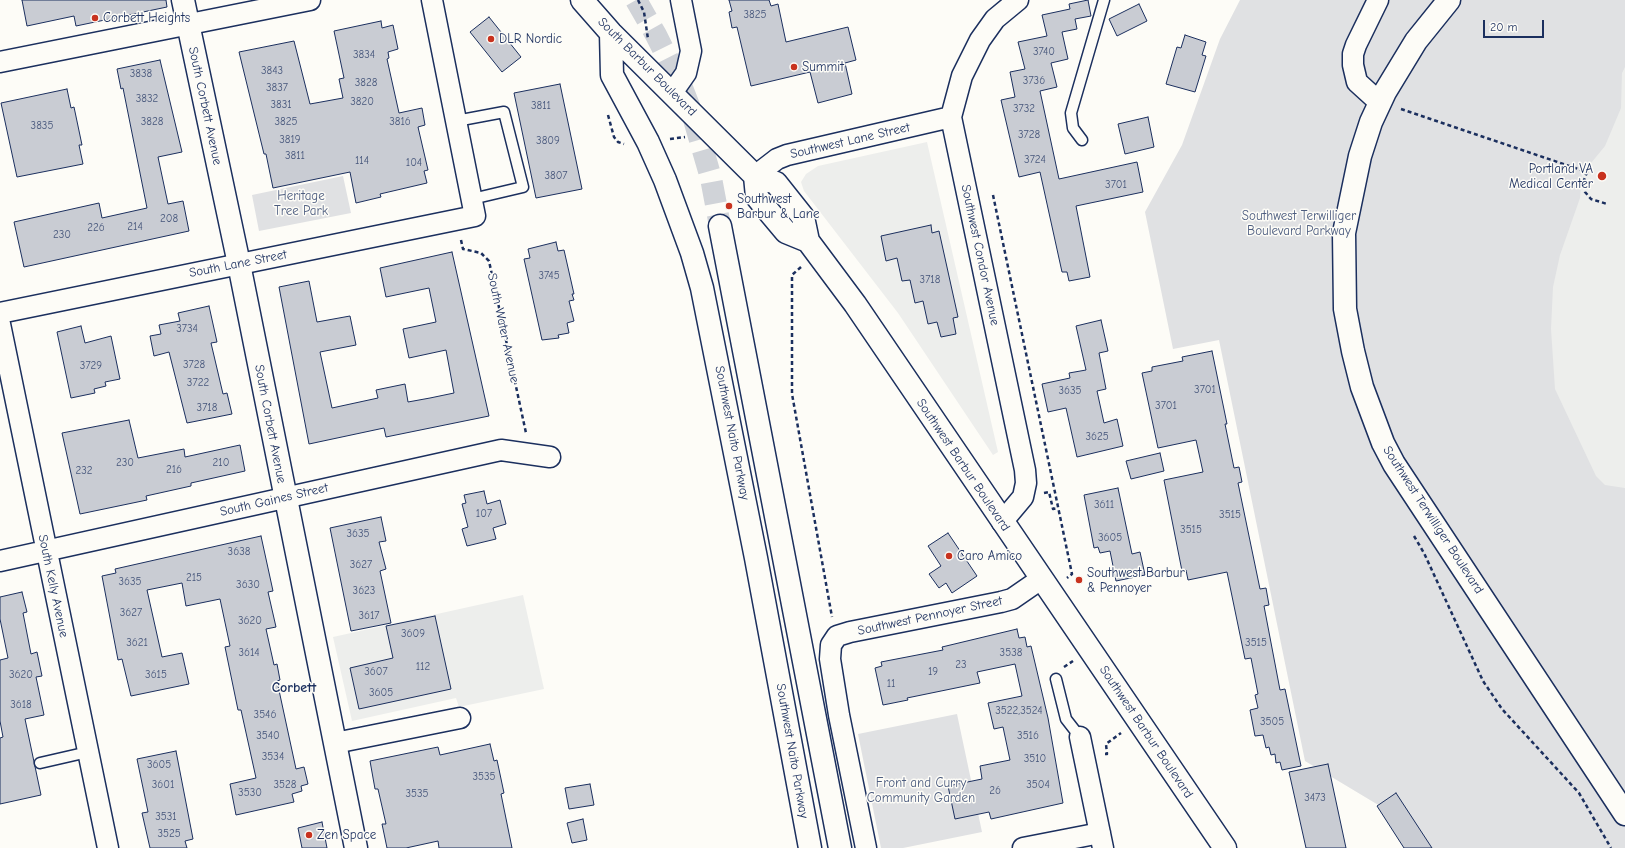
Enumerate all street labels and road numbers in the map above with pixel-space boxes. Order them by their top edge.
street label: South Barbur Boulevard [594,14,700,120]
street label: South Corbett Avenue [185,45,225,167]
street label: Southwest Lane Street [789,120,911,162]
street label: Southwest Condor Avenue [957,183,1003,327]
street label: South Lane Street [188,247,288,281]
street label: South Water Avenue [484,272,522,384]
street label: South Corbett Avenue [251,363,289,485]
street label: Southwest Naito Parkway [711,364,753,502]
street label: Southwest Barbur Boulevard [913,396,1013,534]
street label: Southwest Terwilliger Boulevard [1379,443,1487,597]
street label: South Gaines Street [218,480,330,520]
street label: South Kelly Avenue [34,533,72,639]
street label: Southwest Pennoyer Street [856,593,1004,639]
street label: Southwest Barbur Boulevard [1096,663,1196,801]
street label: Southwest Naito Parkway [772,682,812,820]

